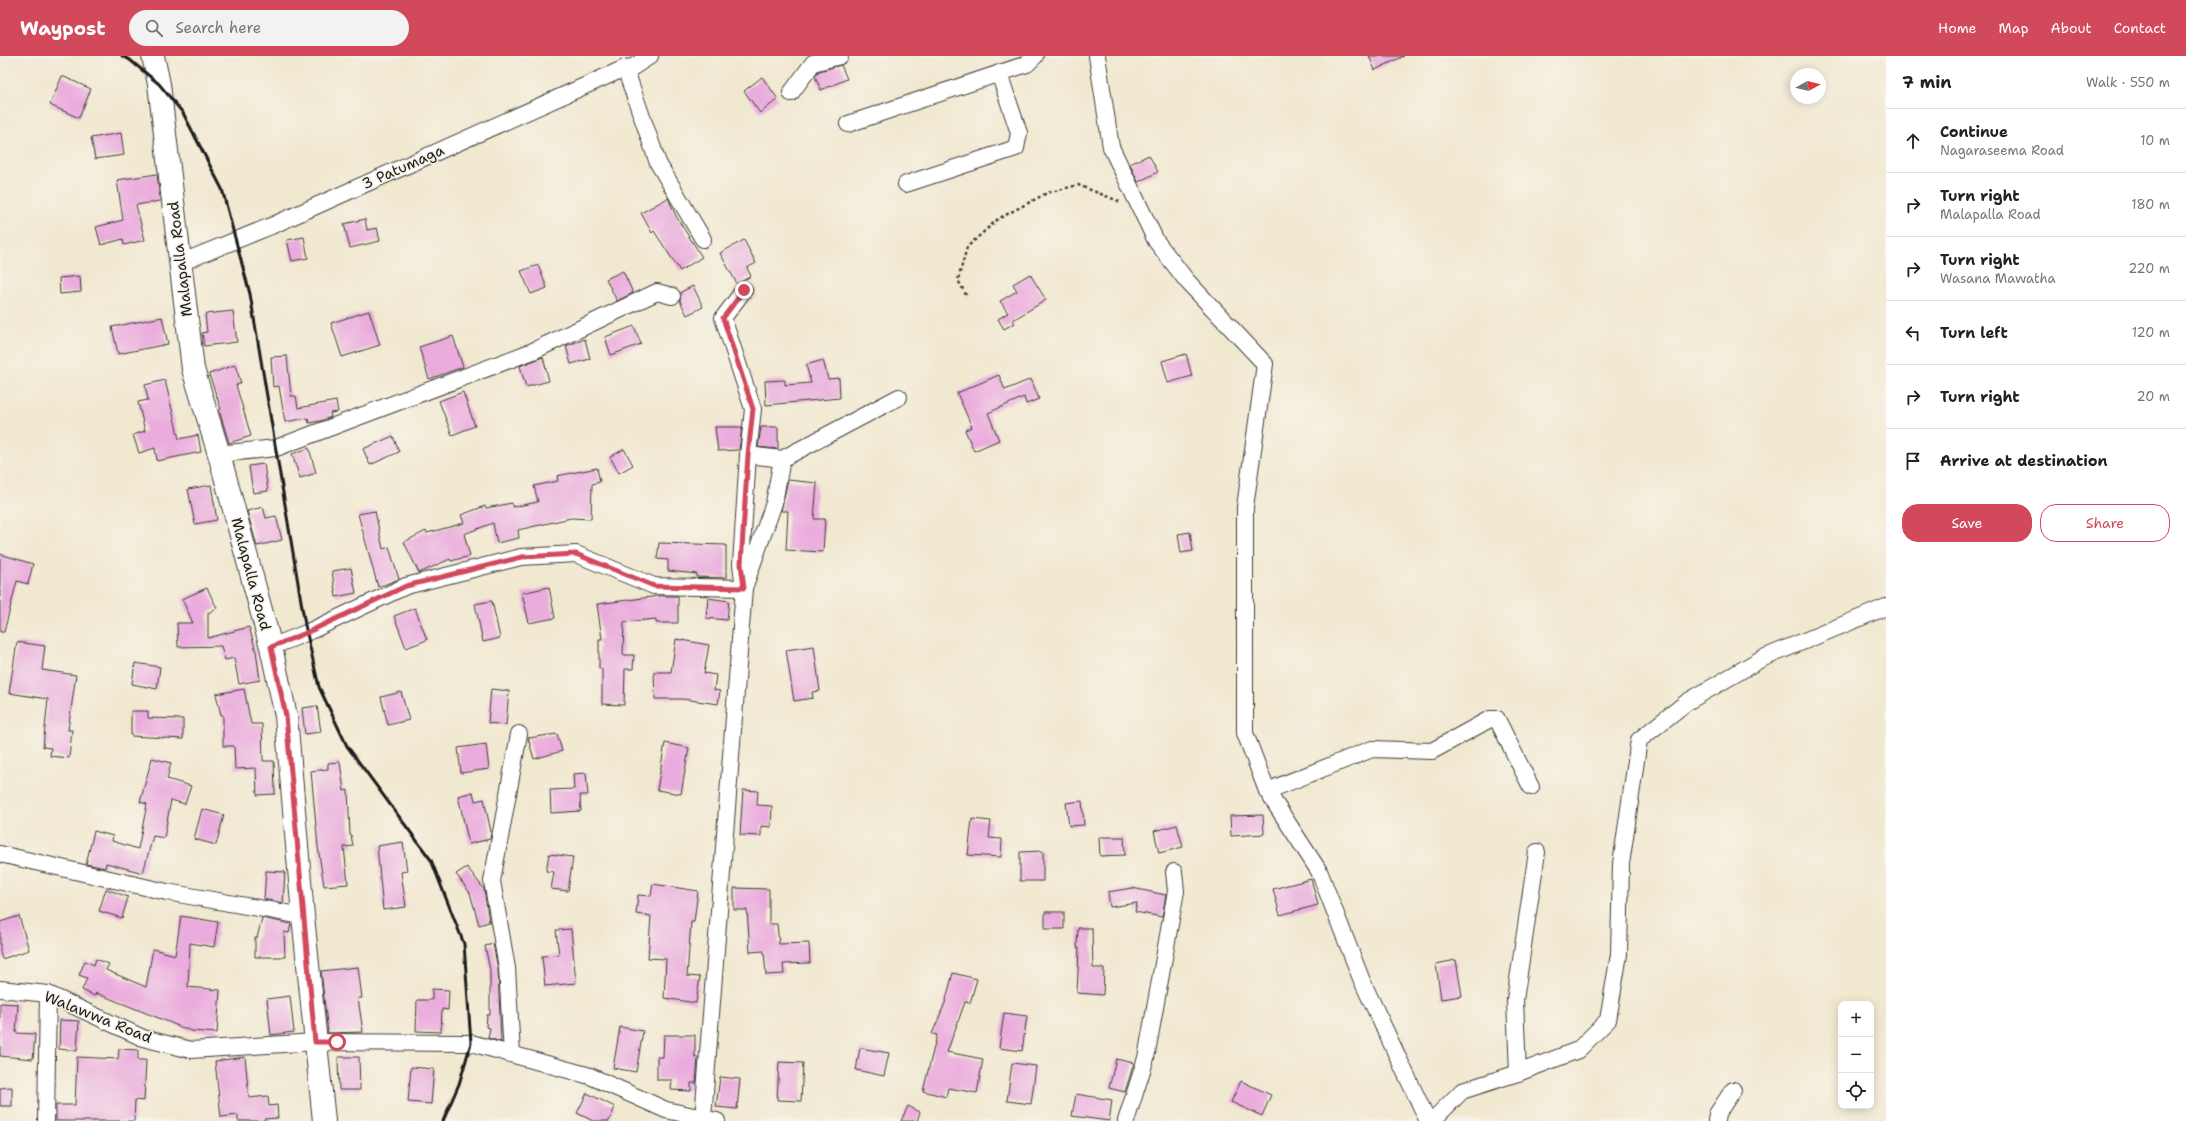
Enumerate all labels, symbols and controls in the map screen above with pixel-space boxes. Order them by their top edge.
search box [129,10,409,46]
text: Waypost [20,16,105,41]
icon: search [143,17,165,39]
text: Search here [175,18,261,38]
text: Home [1938,19,1977,37]
text: Map [1999,19,2029,37]
text: About [2051,19,2092,37]
text: Contact [2114,19,2166,37]
north arrow [1790,68,1826,104]
text: 7 min [1902,71,1952,93]
text: Walk · 550 m [2086,74,2170,91]
text: Continue [1940,122,2008,142]
icon: ahead [1902,130,1924,152]
text: 10 m [2140,132,2170,149]
street label: 3 Patumaga [359,140,448,194]
text: Nagaraseema Road [1940,142,2064,159]
text: Turn right [1940,186,2020,206]
icon: right [1902,194,1924,216]
text: 180 m [2131,196,2170,213]
street label: Malapalla Road [163,200,197,318]
text: Malapalla Road [1940,206,2041,223]
text: Turn right [1940,250,2020,270]
icon: right [1902,258,1924,280]
text: 220 m [2128,260,2170,277]
text: Wasana Mawatha [1940,270,2056,287]
route end [735,281,753,299]
icon: left [1902,322,1924,344]
text: Turn left [1940,323,2008,343]
text: 120 m [2132,324,2170,341]
icon: right [1902,386,1924,408]
text: Turn right [1940,387,2020,407]
text: 20 m [2137,388,2170,405]
icon: arrive [1902,450,1924,472]
text: Arrive at destination [1940,451,2108,471]
button: Save [1902,504,2032,542]
button: Share [2040,504,2170,542]
street label: Malapalla Road [226,515,276,633]
street label: Walawwa Road [41,986,155,1048]
map controls [1838,1001,1874,1109]
button: + [1838,1001,1874,1037]
route start [328,1033,346,1051]
button: − [1838,1037,1874,1073]
button: locate [1838,1073,1874,1109]

